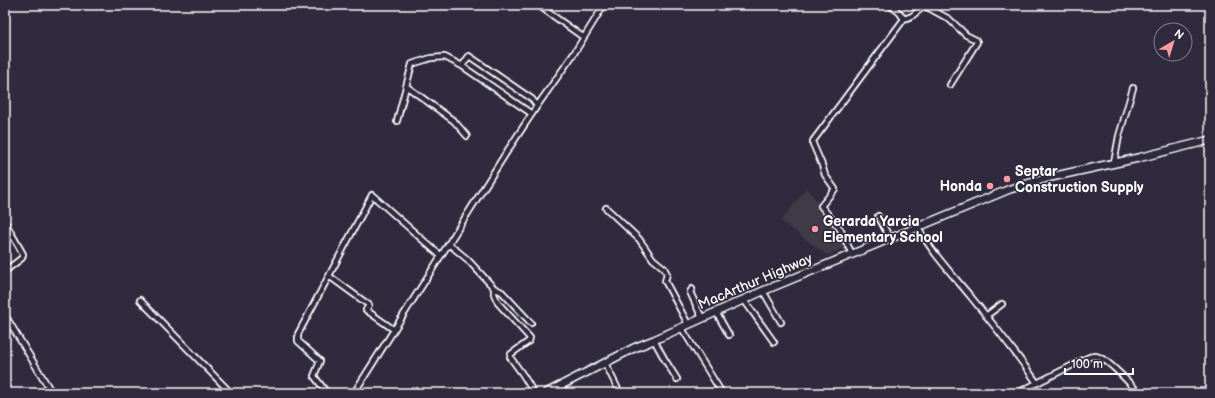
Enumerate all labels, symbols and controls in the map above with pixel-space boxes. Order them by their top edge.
north arrow [1153,22,1193,62]
text: N [1172,27,1186,42]
place label: Septar Construction Supply [1015,163,1144,196]
marker: Septar Construction Supply [1002,174,1012,184]
place label: Honda [940,178,982,195]
marker: Honda [985,181,995,191]
place label: Gerarda Yarcia Elementary School [823,213,943,246]
marker: Gerarda Yarcia Elementary School [810,224,820,234]
street label: MacArthur Highway [695,249,816,313]
scale bar [1065,350,1133,376]
text: 100 m [1071,357,1103,372]

